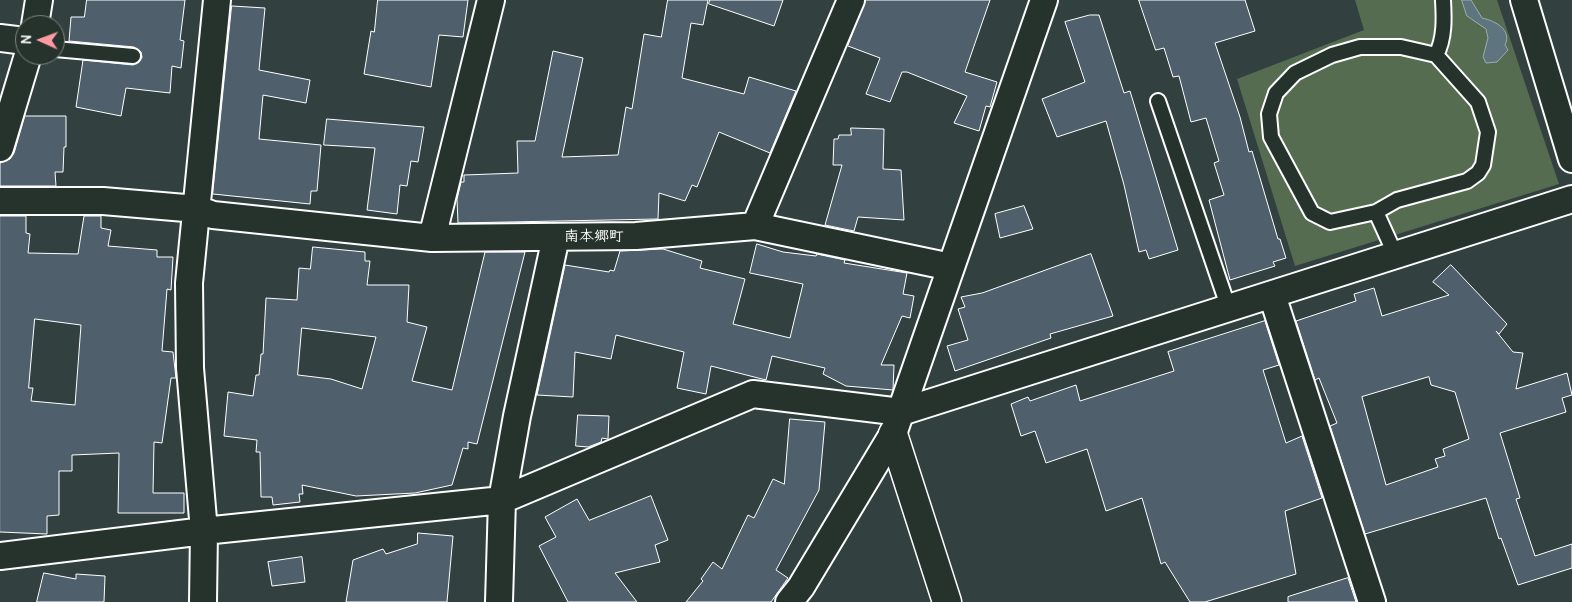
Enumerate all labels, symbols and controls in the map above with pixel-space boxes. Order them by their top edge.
north arrow [15,15,65,65]
text: N [17,34,35,45]
district label: 南本郷町 [564,228,624,246]

